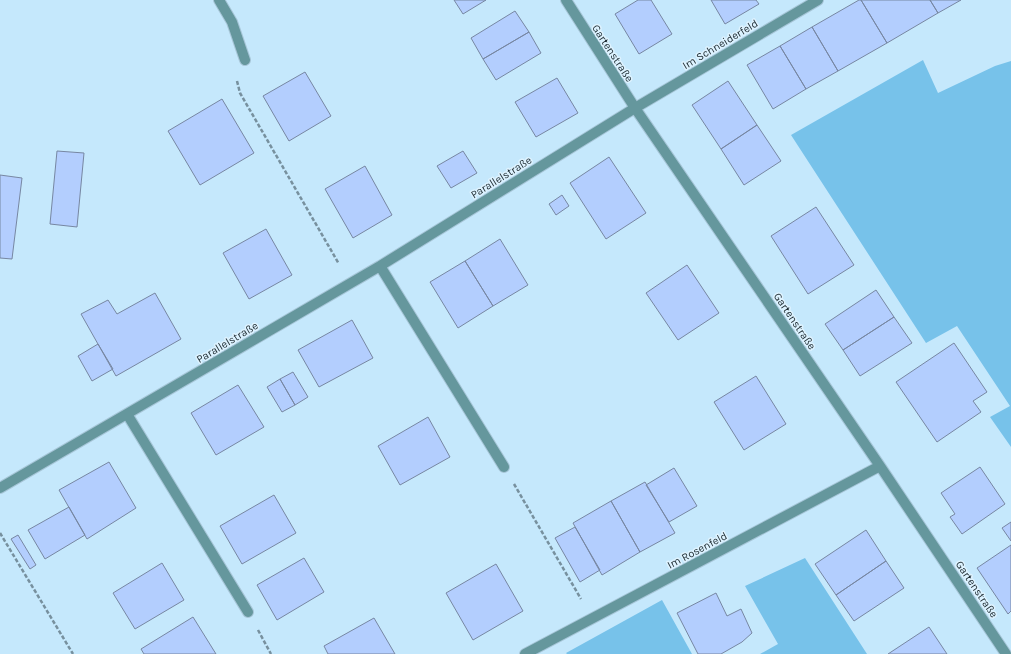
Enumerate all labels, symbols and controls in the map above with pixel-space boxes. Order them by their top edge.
street label: Im Schneiderfeld [680,17,760,72]
street label: Gartenstraße [589,22,636,85]
street label: Parallelstraße [468,153,534,201]
street label: Gartenstraße [771,290,819,353]
street label: Parallelstraße [194,319,261,366]
street label: Im Rosenfeld [665,529,729,572]
street label: Gartenstraße [953,558,1001,621]

